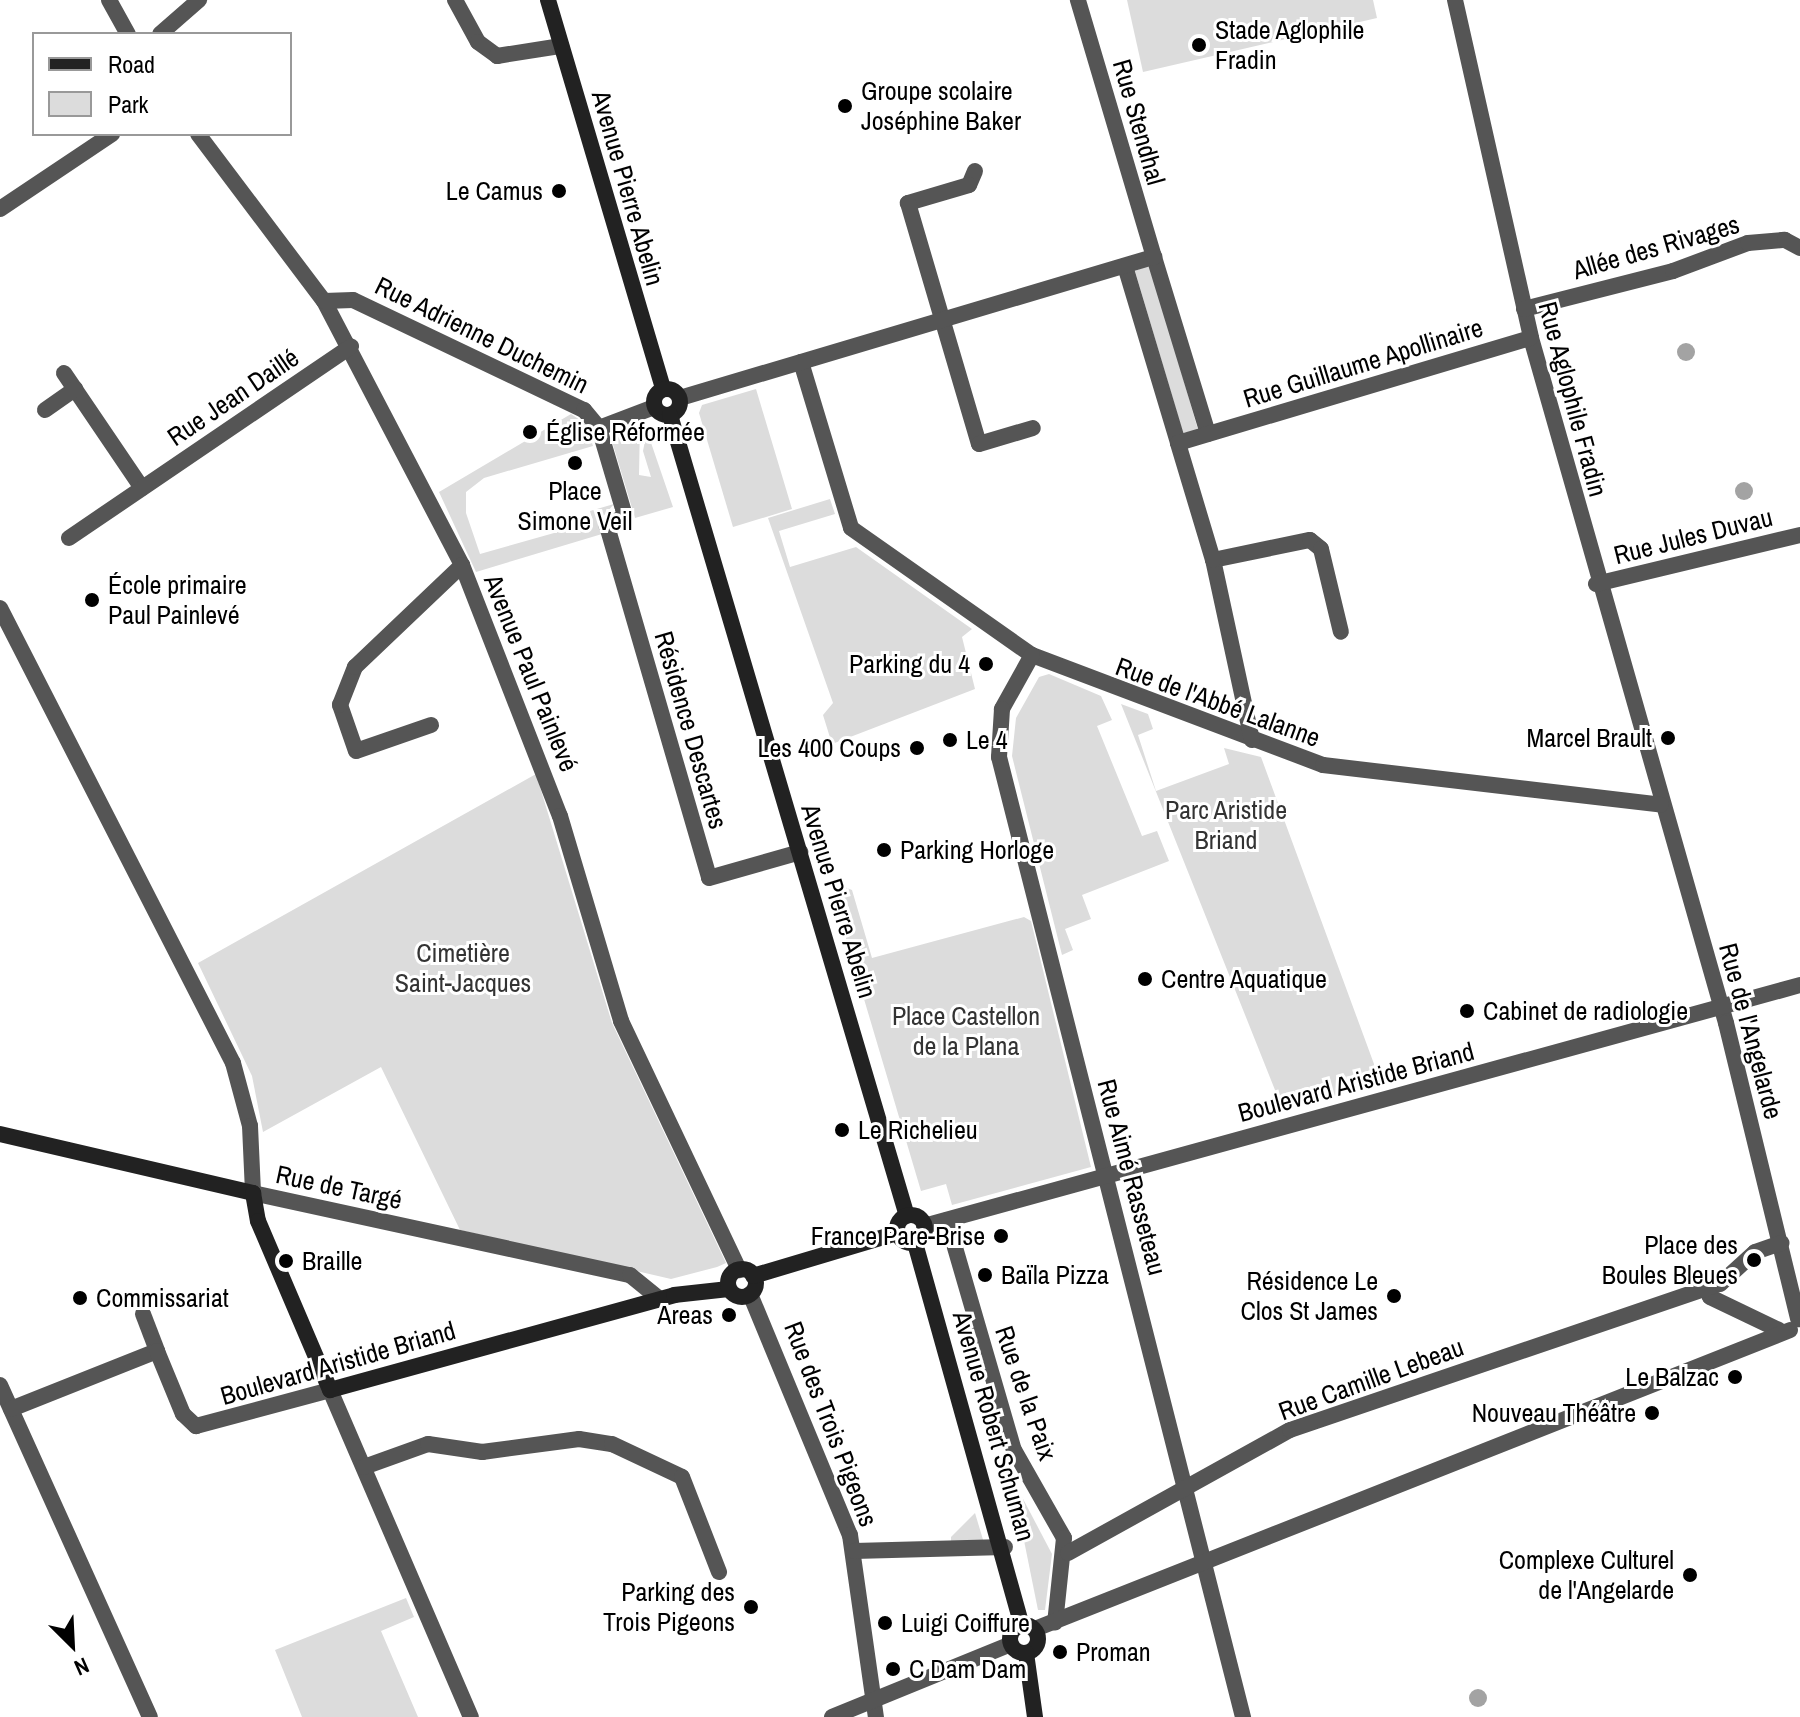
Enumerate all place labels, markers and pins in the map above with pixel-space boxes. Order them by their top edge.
place label: Stade Aglophile Fradin [1215,14,1366,76]
marker: Stade Aglophile Fradin [1190,36,1208,54]
place label: Groupe scolaire Joséphine Baker [861,75,1021,136]
marker: Groupe scolaire Joséphine Baker [836,97,854,115]
place label: Le Camus [446,175,543,207]
marker: Le Camus [550,182,568,200]
place label: Église Réformée [546,416,705,448]
marker: Église Réformée [521,423,539,441]
marker: Place Simone Veil [566,454,584,472]
place label: Place Simone Veil [518,475,632,536]
place label: École primaire Paul Painlevé [108,569,247,630]
marker: École primaire Paul Painlevé [83,591,101,609]
place label: Parking du 4 [849,648,970,680]
marker: Parking du 4 [977,655,995,673]
place label: Marcel Brault [1526,722,1652,754]
place label: Le 4 [966,724,1007,756]
marker: Marcel Brault [1659,729,1677,747]
marker: Le 4 [941,731,959,749]
place label: Les 400 Coups [758,732,901,764]
marker: Les 400 Coups [908,739,926,757]
place label: Parking Horloge [900,834,1054,866]
marker: Parking Horloge [875,841,893,859]
place label: Centre Aquatique [1161,963,1328,995]
marker: Centre Aquatique [1136,970,1154,988]
place label: Cabinet de radiologie [1483,995,1688,1027]
marker: Cabinet de radiologie [1458,1002,1476,1020]
place label: Le Richelieu [858,1114,978,1146]
marker: Le Richelieu [833,1121,851,1139]
place label: France Pare-Brise [811,1220,985,1252]
marker: France Pare-Brise [992,1227,1010,1245]
place label: Place des Boules Bleues [1602,1229,1738,1290]
place label: Braille [302,1245,362,1277]
marker: Place des Boules Bleues [1745,1251,1763,1269]
marker: Braille [277,1252,295,1270]
place label: Baïla Pizza [1001,1259,1109,1291]
place label: Résidence Le Clos St James [1241,1265,1378,1326]
marker: Baïla Pizza [976,1266,994,1284]
place label: Commissariat [96,1282,229,1314]
marker: Résidence Le Clos St James [1385,1287,1403,1305]
marker: Commissariat [71,1289,89,1307]
place label: Areas [657,1299,713,1331]
marker: Areas [720,1306,738,1324]
place label: Le Balzac [1625,1361,1719,1393]
marker: Le Balzac [1726,1368,1744,1386]
place label: Nouveau Théâtre [1471,1397,1636,1429]
marker: Nouveau Théâtre [1643,1404,1661,1422]
place label: Complexe Culturel de l'Angelarde [1499,1544,1674,1606]
marker: Complexe Culturel de l'Angelarde [1681,1566,1699,1584]
place label: Parking des Trois Pigeons [603,1576,735,1638]
marker: Parking des Trois Pigeons [742,1598,760,1616]
place label: Luigi Coiffure [901,1607,1030,1639]
marker: Luigi Coiffure [876,1614,894,1632]
place label: Proman [1076,1636,1151,1668]
marker: Proman [1051,1643,1069,1661]
place label: C Dam Dam [909,1653,1026,1685]
marker: C Dam Dam [884,1660,902,1678]

